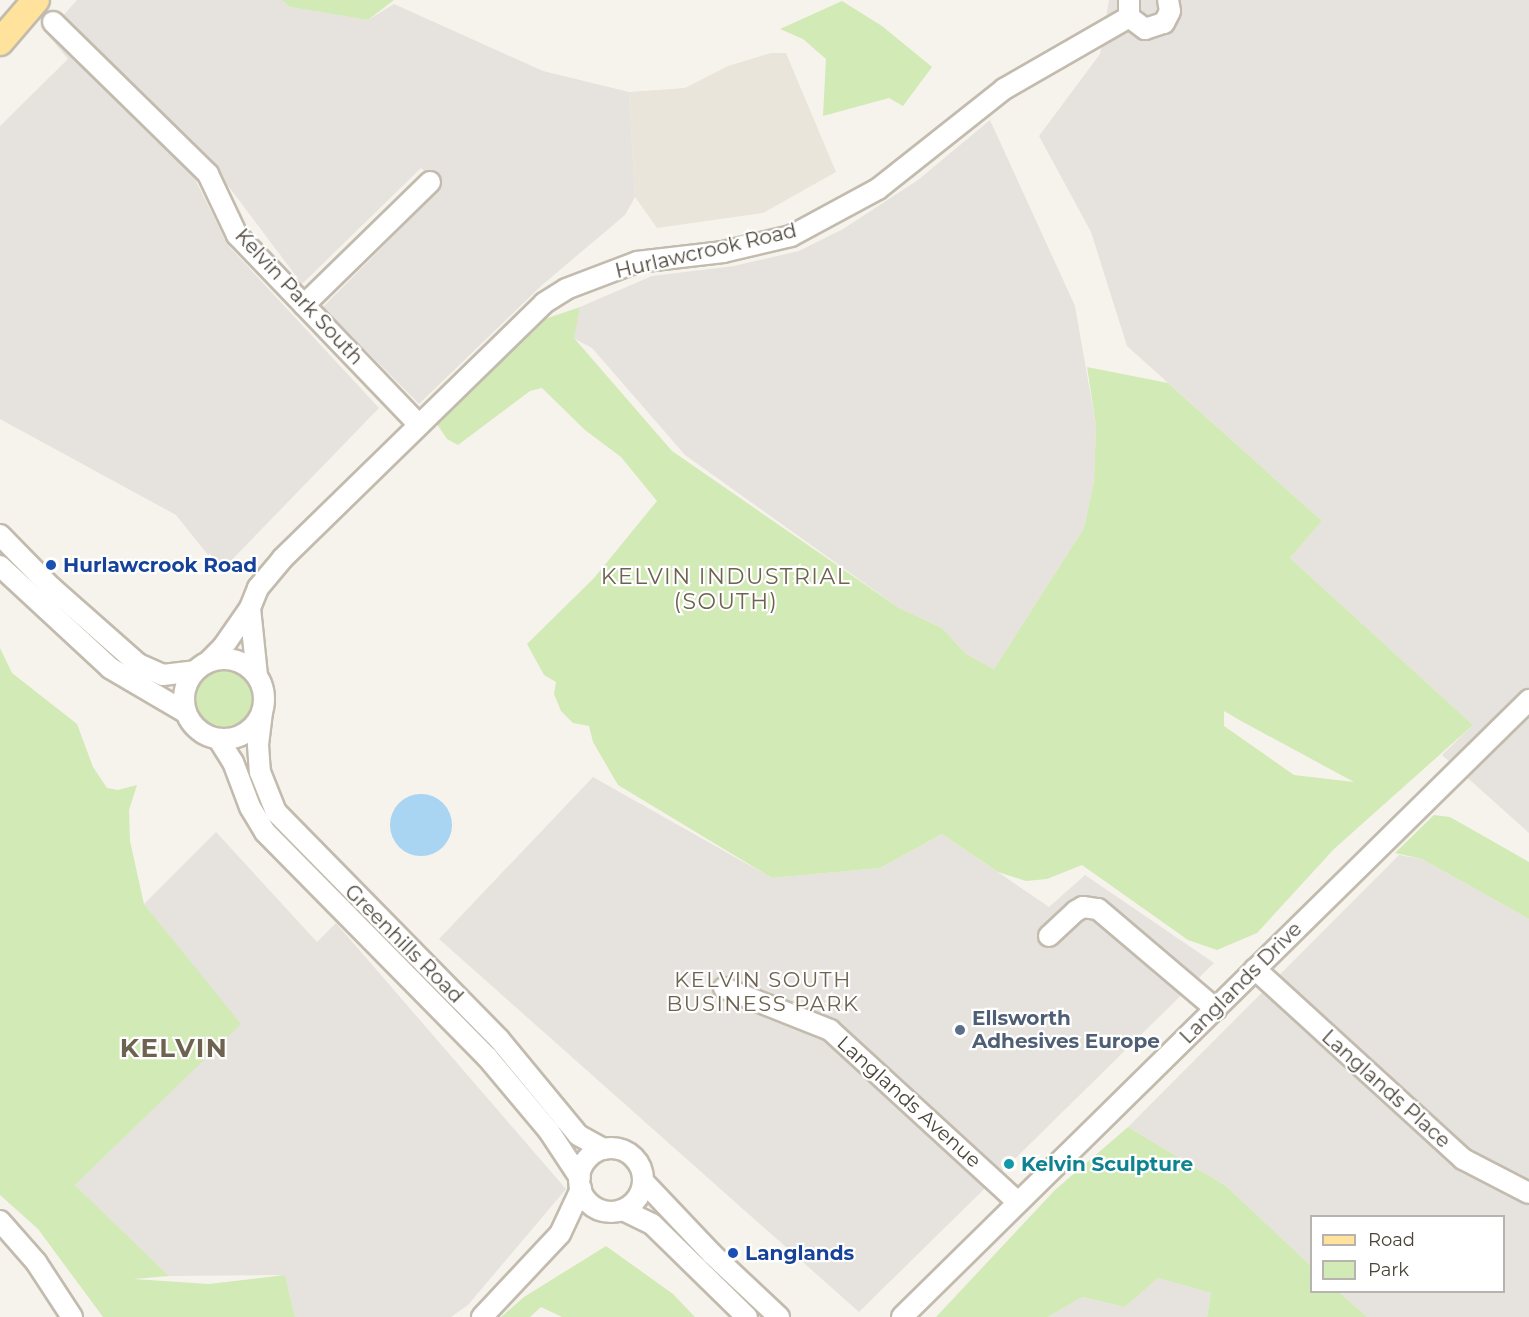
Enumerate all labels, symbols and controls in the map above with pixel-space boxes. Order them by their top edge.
street label: Hurlawcrook Road [613,218,799,284]
street label: Kelvin Park South [230,224,368,370]
place label: Hurlawcrook Road [63,553,257,577]
marker: Hurlawcrook Road [44,558,58,572]
district label: KELVIN INDUSTRIAL (SOUTH) [601,563,851,614]
street label: Greenhills Road [340,880,468,1008]
street label: Langlands Drive [1175,917,1307,1049]
district label: KELVIN SOUTH BUSINESS PARK [667,967,859,1017]
place label: Ellsworth Adhesives Europe [972,1006,1160,1053]
marker: Ellsworth Adhesives Europe [953,1023,967,1037]
street label: Langlands Place [1317,1025,1455,1153]
street label: Langlands Avenue [832,1031,986,1173]
district label: KELVIN [120,1033,228,1065]
place label: Kelvin Sculpture [1021,1152,1193,1176]
marker: Kelvin Sculpture [1002,1157,1016,1171]
legend [1310,1215,1505,1293]
text: Road [1368,1229,1415,1251]
place label: Langlands [745,1241,854,1265]
marker: Langlands [726,1246,740,1260]
text: Park [1368,1259,1409,1281]

